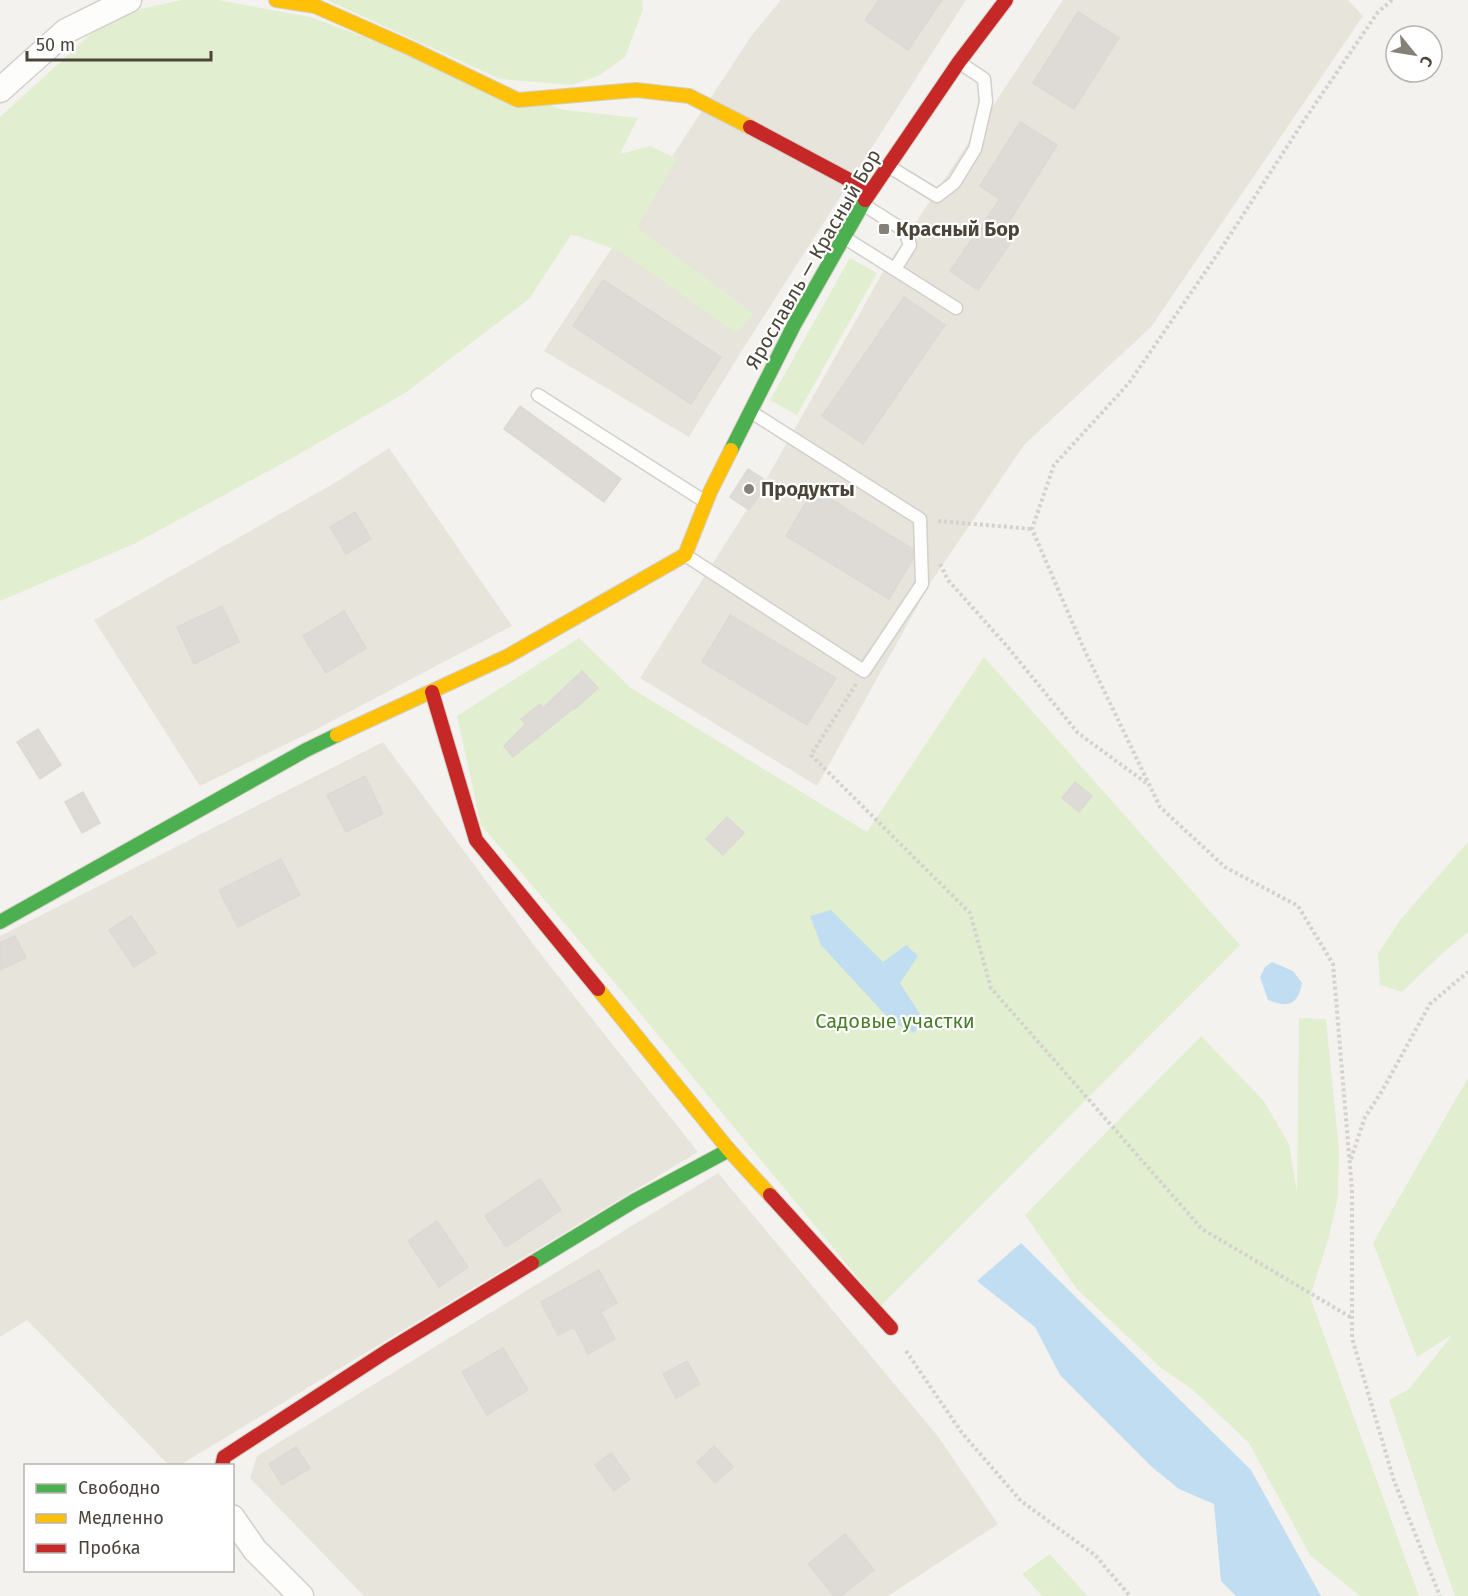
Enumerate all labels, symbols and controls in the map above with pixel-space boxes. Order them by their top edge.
scale bar [27,24,212,62]
north arrow [1384,24,1444,84]
text: 50 m [36,34,75,56]
text: С [1416,53,1437,71]
street label: Ярославль — Красный Бор [740,145,886,373]
place label: Красный Бор [896,217,1020,241]
marker: Красный Бор [877,222,891,236]
place label: Продукты [761,477,855,501]
marker: Продукты [742,482,756,496]
park label: Садовые участки [815,1009,975,1033]
legend [24,1464,234,1572]
text: Свободно [78,1477,160,1499]
text: Медленно [78,1507,164,1529]
text: Пробка [78,1537,141,1559]

